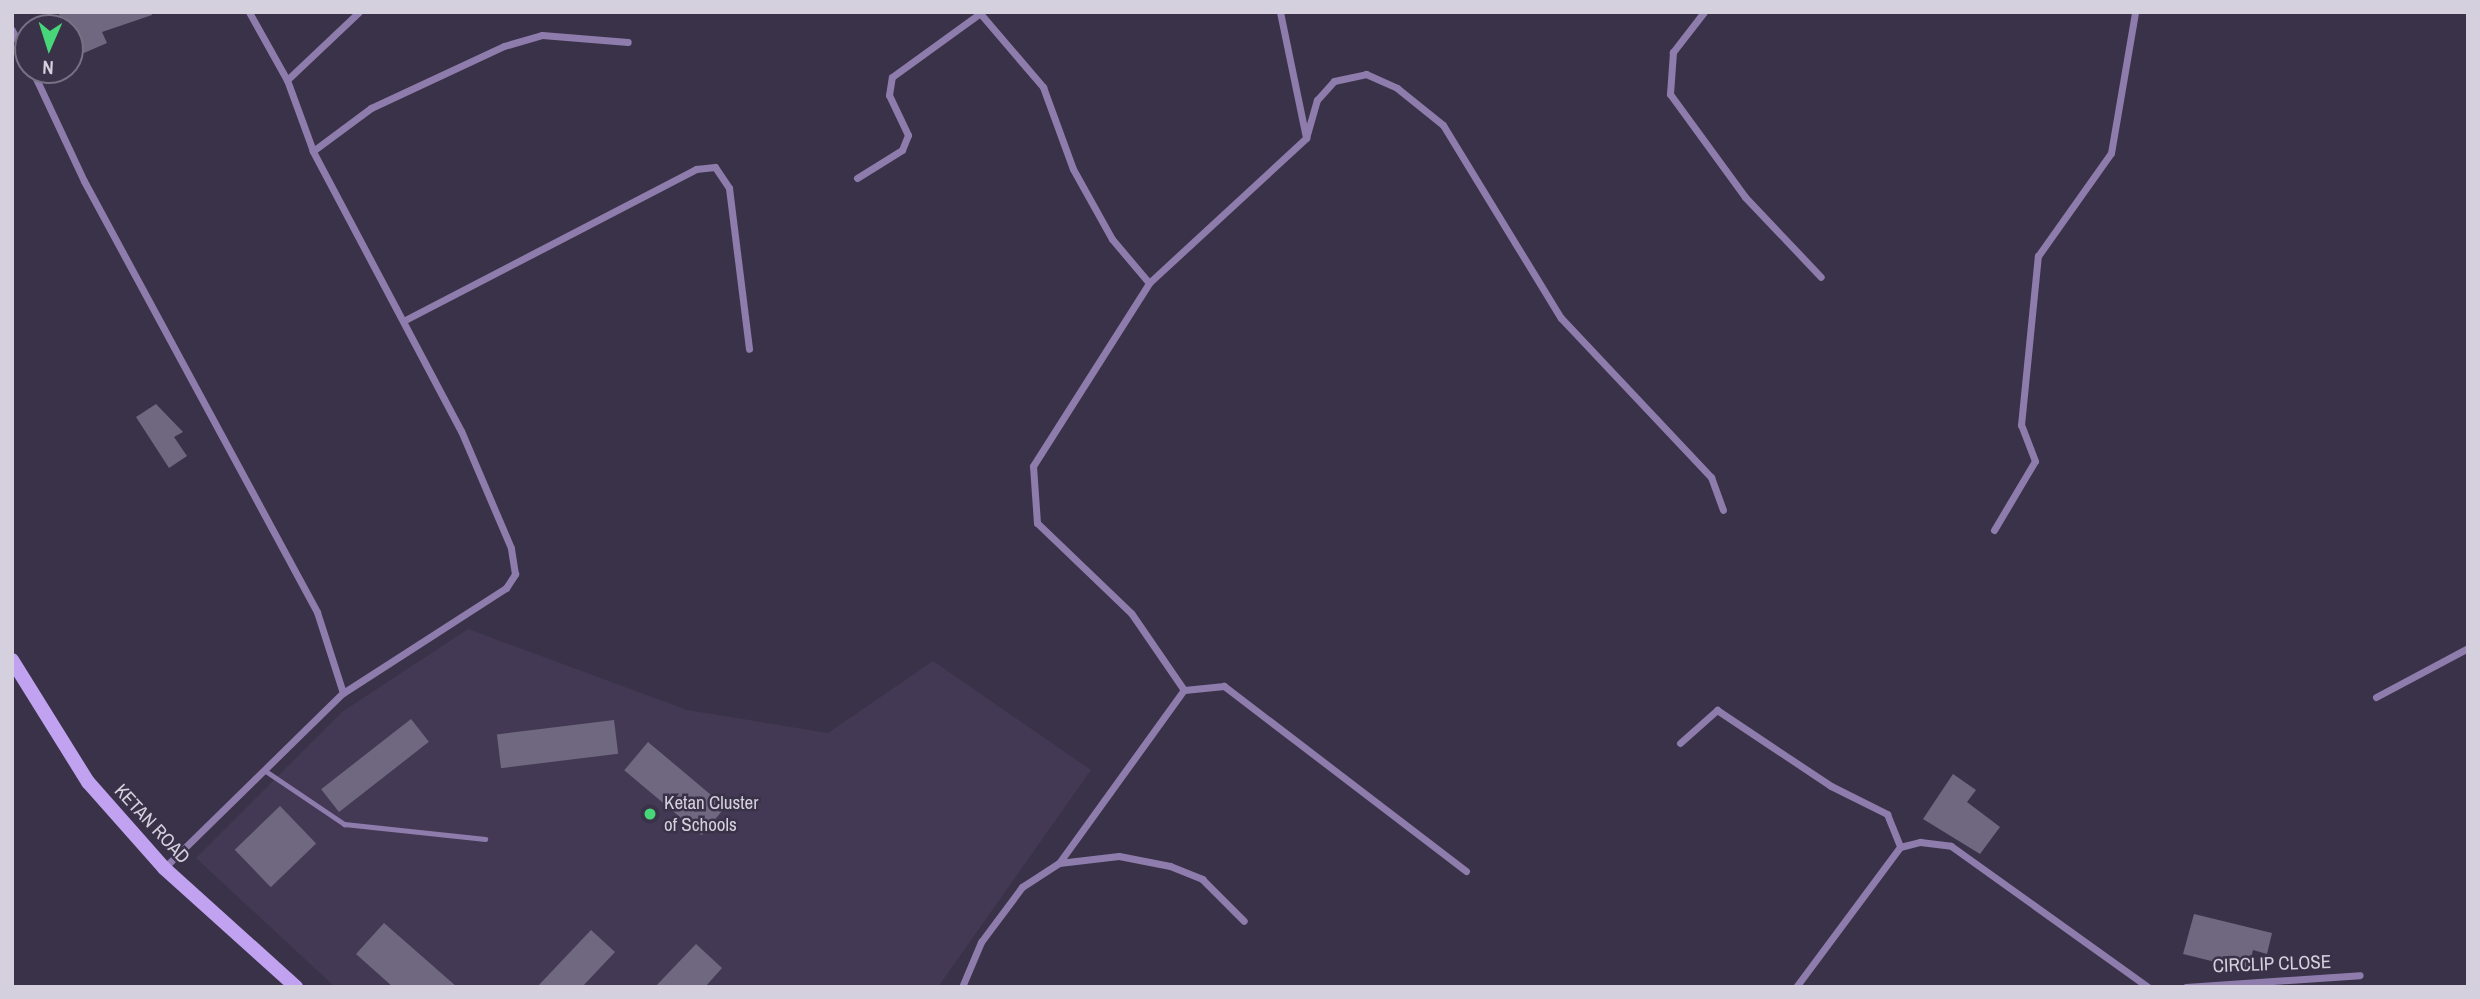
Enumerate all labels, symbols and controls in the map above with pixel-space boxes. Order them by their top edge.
north arrow [14,14,84,84]
text: N [42,55,54,81]
street label: KETAN ROAD [110,780,194,868]
place label: Ketan Cluster of Schools [664,792,758,836]
marker: Ketan Cluster of Schools [642,806,658,822]
street label: CIRCLIP CLOSE [2212,951,2332,977]

